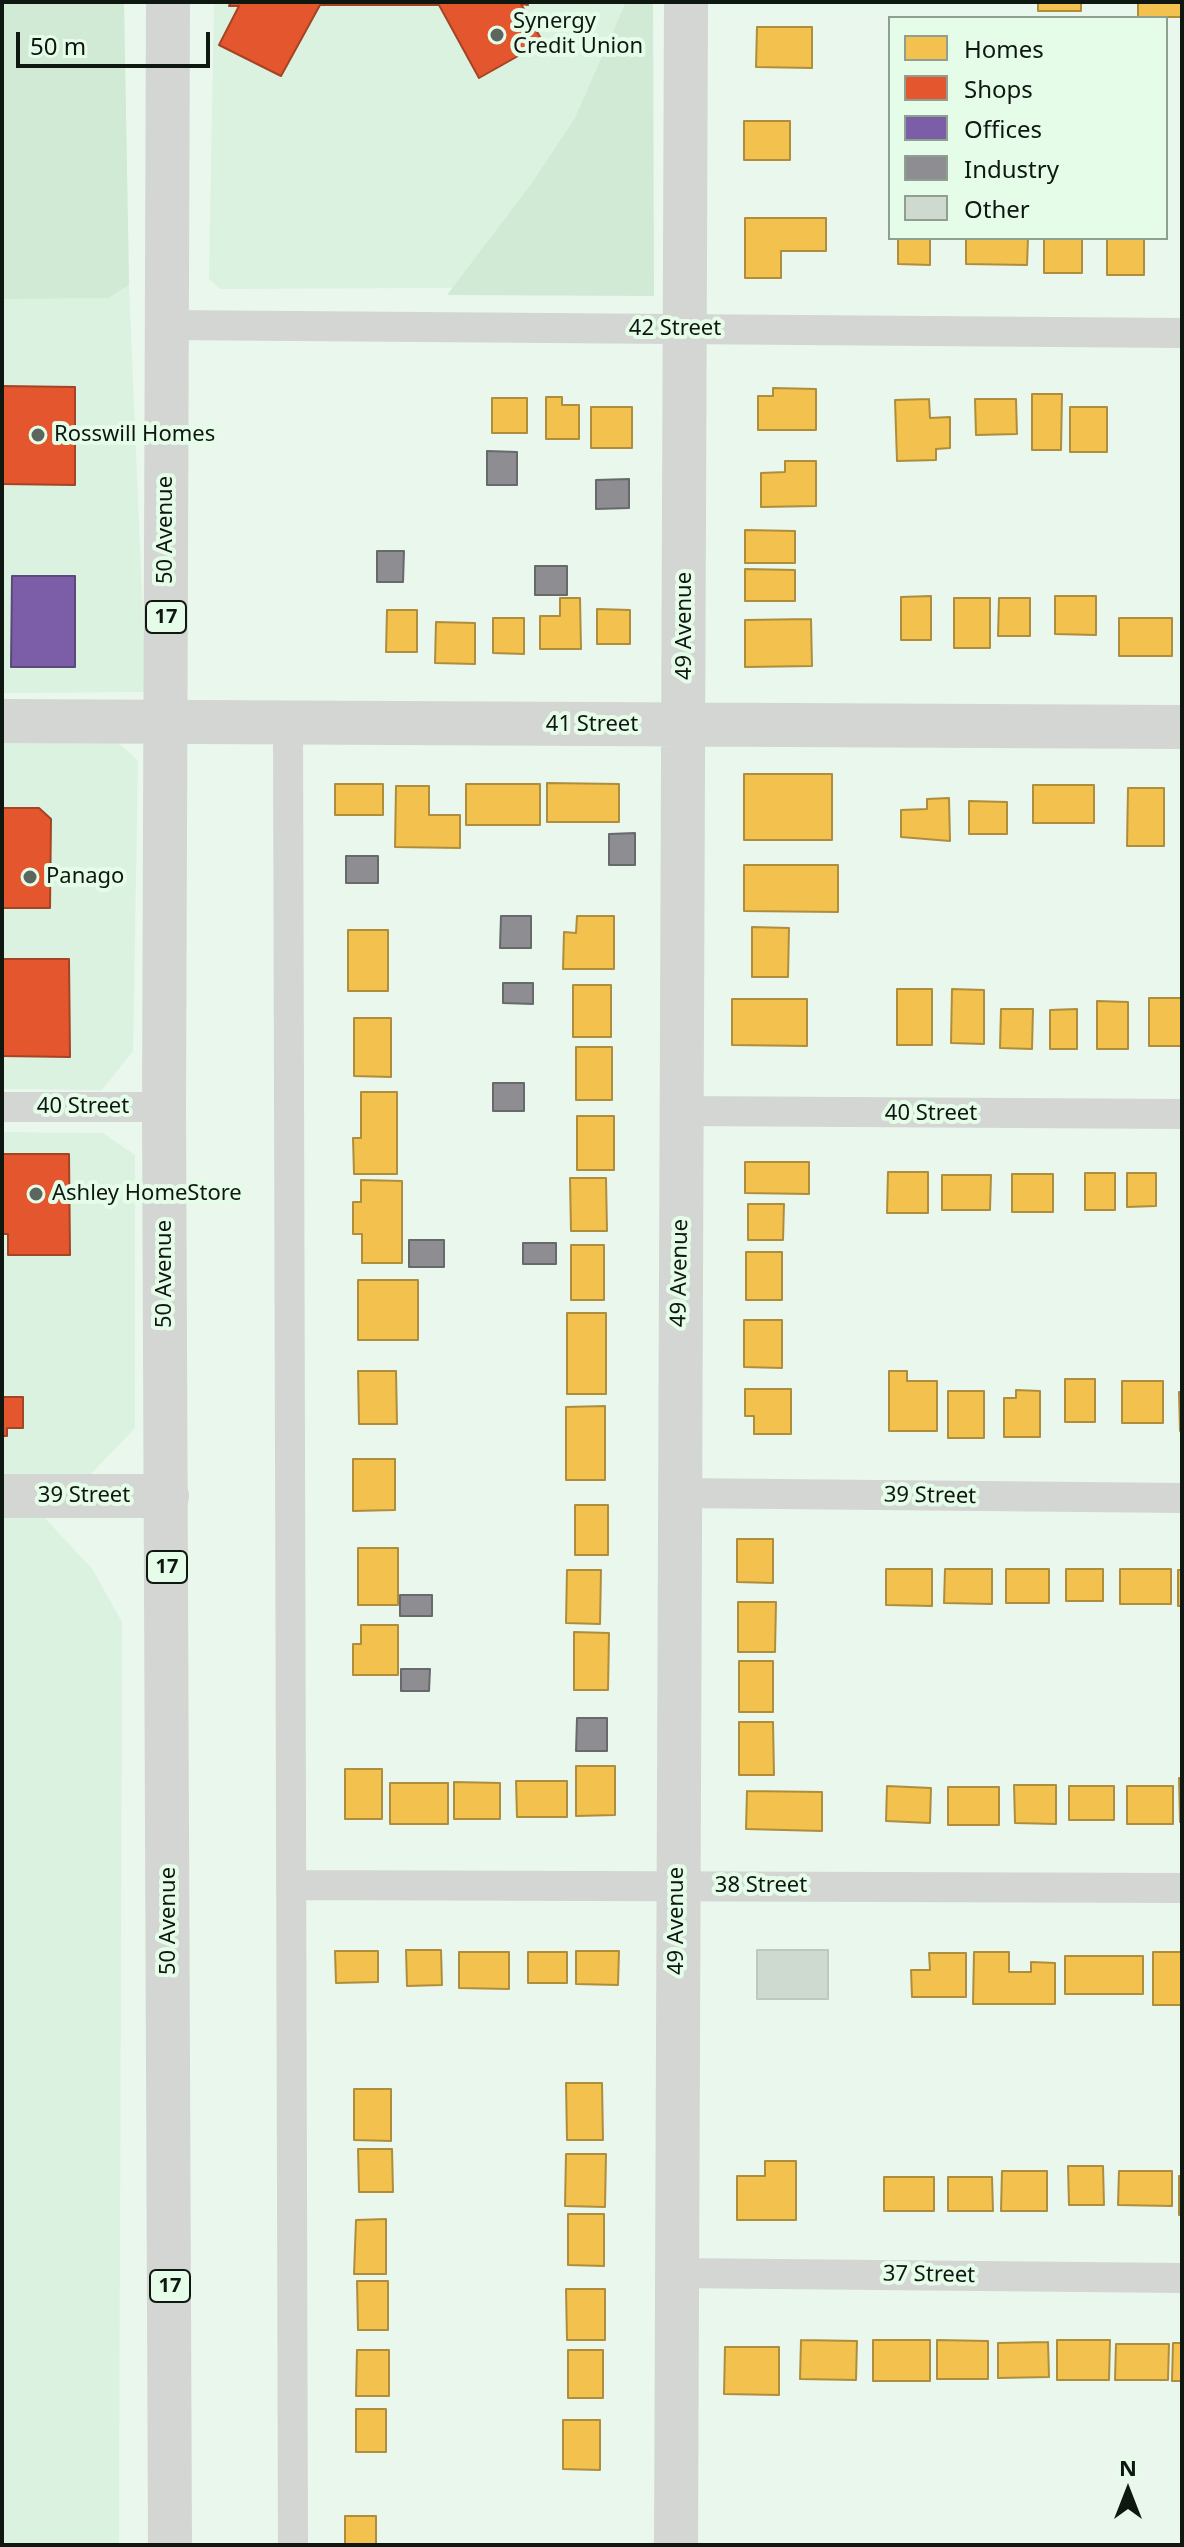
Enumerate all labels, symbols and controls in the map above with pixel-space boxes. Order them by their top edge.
place label: Synergy Credit Union [513,9,643,60]
scale bar [20,16,214,66]
legend [888,16,1168,240]
marker: Synergy Credit Union [488,26,506,44]
text: 50 m [30,29,86,62]
text: Homes [964,32,1044,65]
text: Shops [964,72,1033,105]
text: Offices [964,112,1042,145]
text: Industry [964,152,1059,185]
text: Other [964,192,1030,225]
street label: 42 Street [629,316,721,342]
place label: Rosswill Homes [54,422,215,448]
marker: Rosswill Homes [29,426,47,444]
street label: 50 Avenue [153,476,179,584]
street label: 49 Avenue [672,572,698,680]
road number: 17 [146,601,186,633]
street label: 41 Street [546,712,638,738]
place label: Panago [46,864,124,890]
marker: Panago [21,868,39,886]
street label: 40 Street [37,1094,129,1120]
street label: 40 Street [885,1101,977,1127]
place label: Ashley HomeStore [52,1181,242,1207]
marker: Ashley HomeStore [27,1185,45,1203]
street label: 49 Avenue [666,1219,694,1327]
street label: 50 Avenue [152,1220,178,1328]
street label: 39 Street [884,1482,976,1510]
street label: 39 Street [38,1483,130,1509]
road number: 17 [147,1551,187,1583]
street label: 50 Avenue [156,1867,182,1975]
street label: 49 Avenue [664,1867,690,1975]
street label: 38 Street [715,1873,807,1899]
street label: 37 Street [883,2261,975,2289]
road number: 17 [150,2270,190,2302]
north arrow [1088,2451,1168,2531]
text: N [1119,2452,1137,2482]

